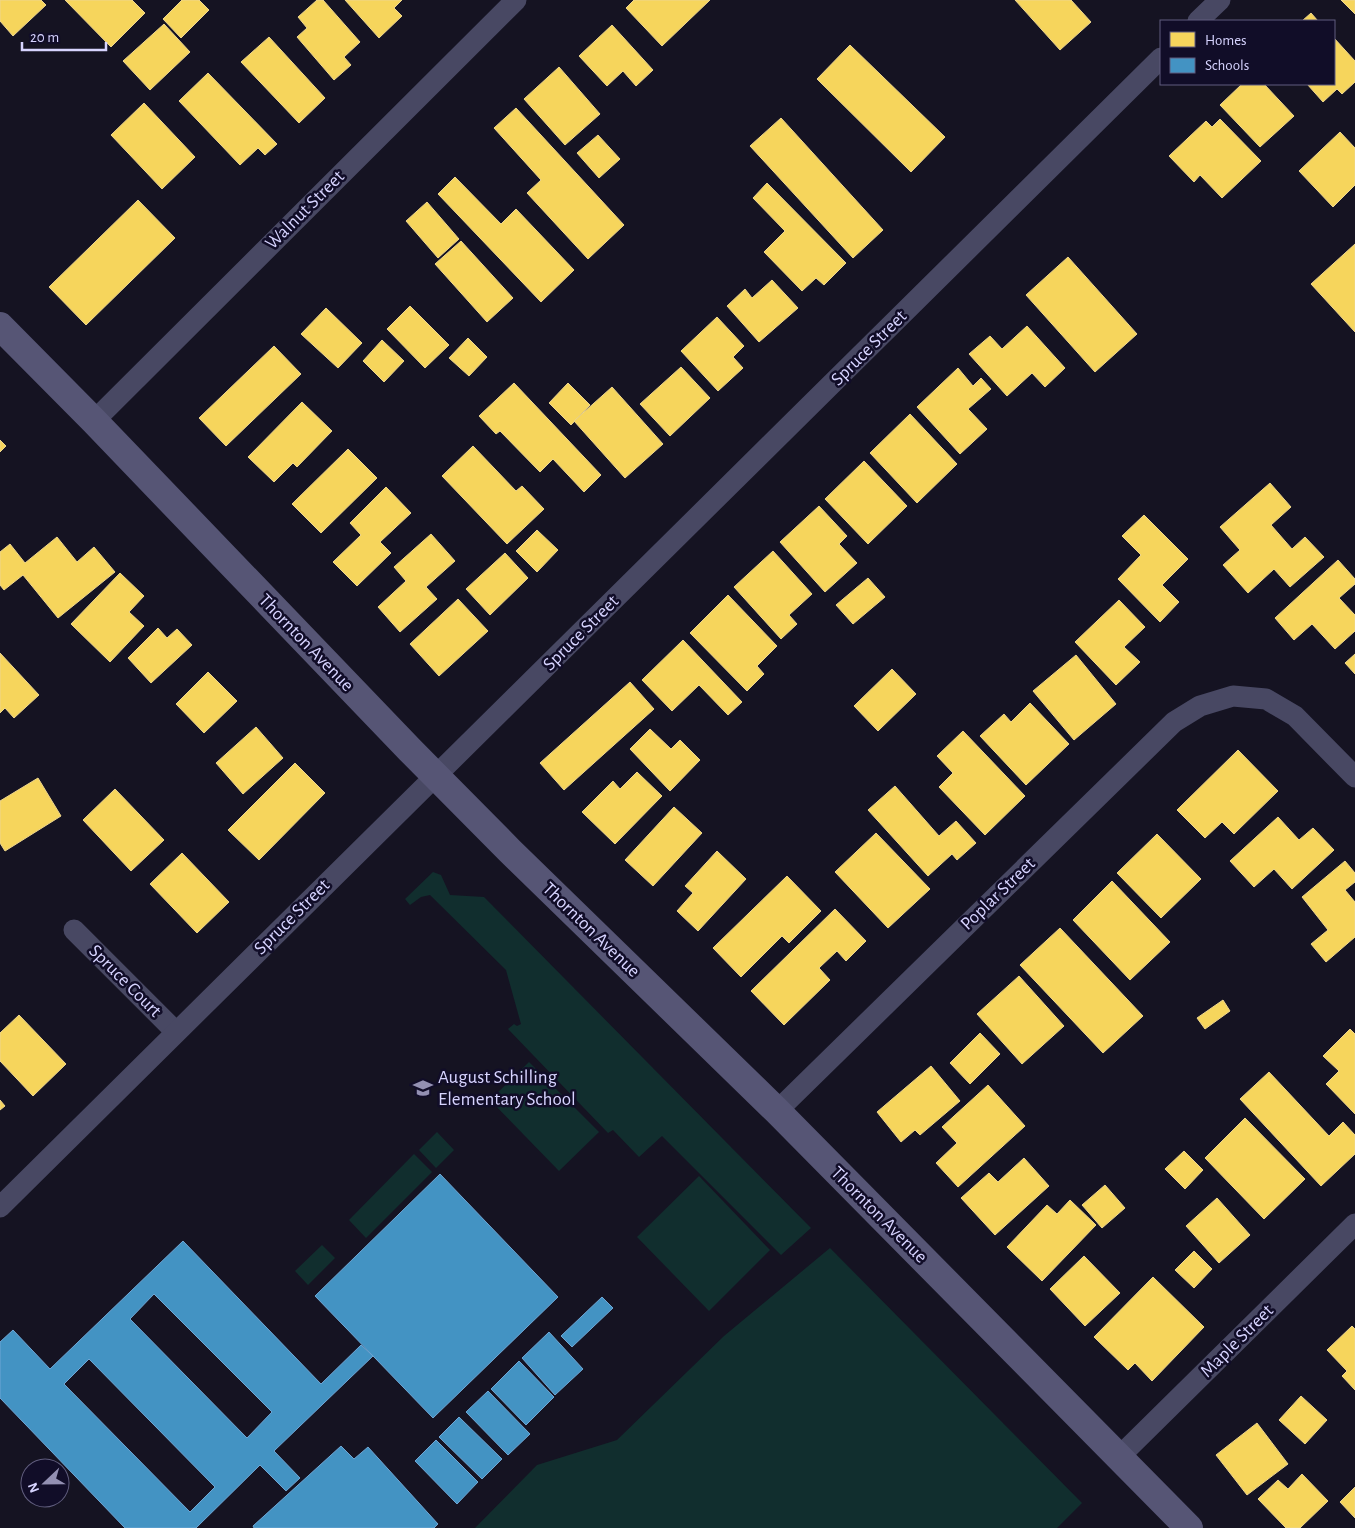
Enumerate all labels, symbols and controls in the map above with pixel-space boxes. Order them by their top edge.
scale bar [22,20,106,52]
legend [1160,20,1335,85]
text: 20 m [30,30,59,45]
text: Homes [1205,33,1247,48]
text: Schools [1205,58,1249,73]
street label: Walnut Street [262,167,348,253]
street label: Spruce Street [828,307,910,389]
street label: Thornton Avenue [255,591,357,695]
street label: Spruce Street [540,592,622,674]
street label: Poplar Street [957,854,1039,934]
street label: Spruce Street [251,876,333,958]
street label: Thornton Avenue [539,879,643,981]
street label: Spruce Court [85,941,165,1021]
place label: August Schilling Elementary School [438,1068,576,1109]
school or university icon: August Schilling Elementary School [412,1077,434,1099]
street label: Thornton Avenue [827,1163,931,1267]
street label: Maple Street [1197,1301,1277,1381]
north arrow [20,1458,70,1508]
text: N [26,1480,42,1495]

